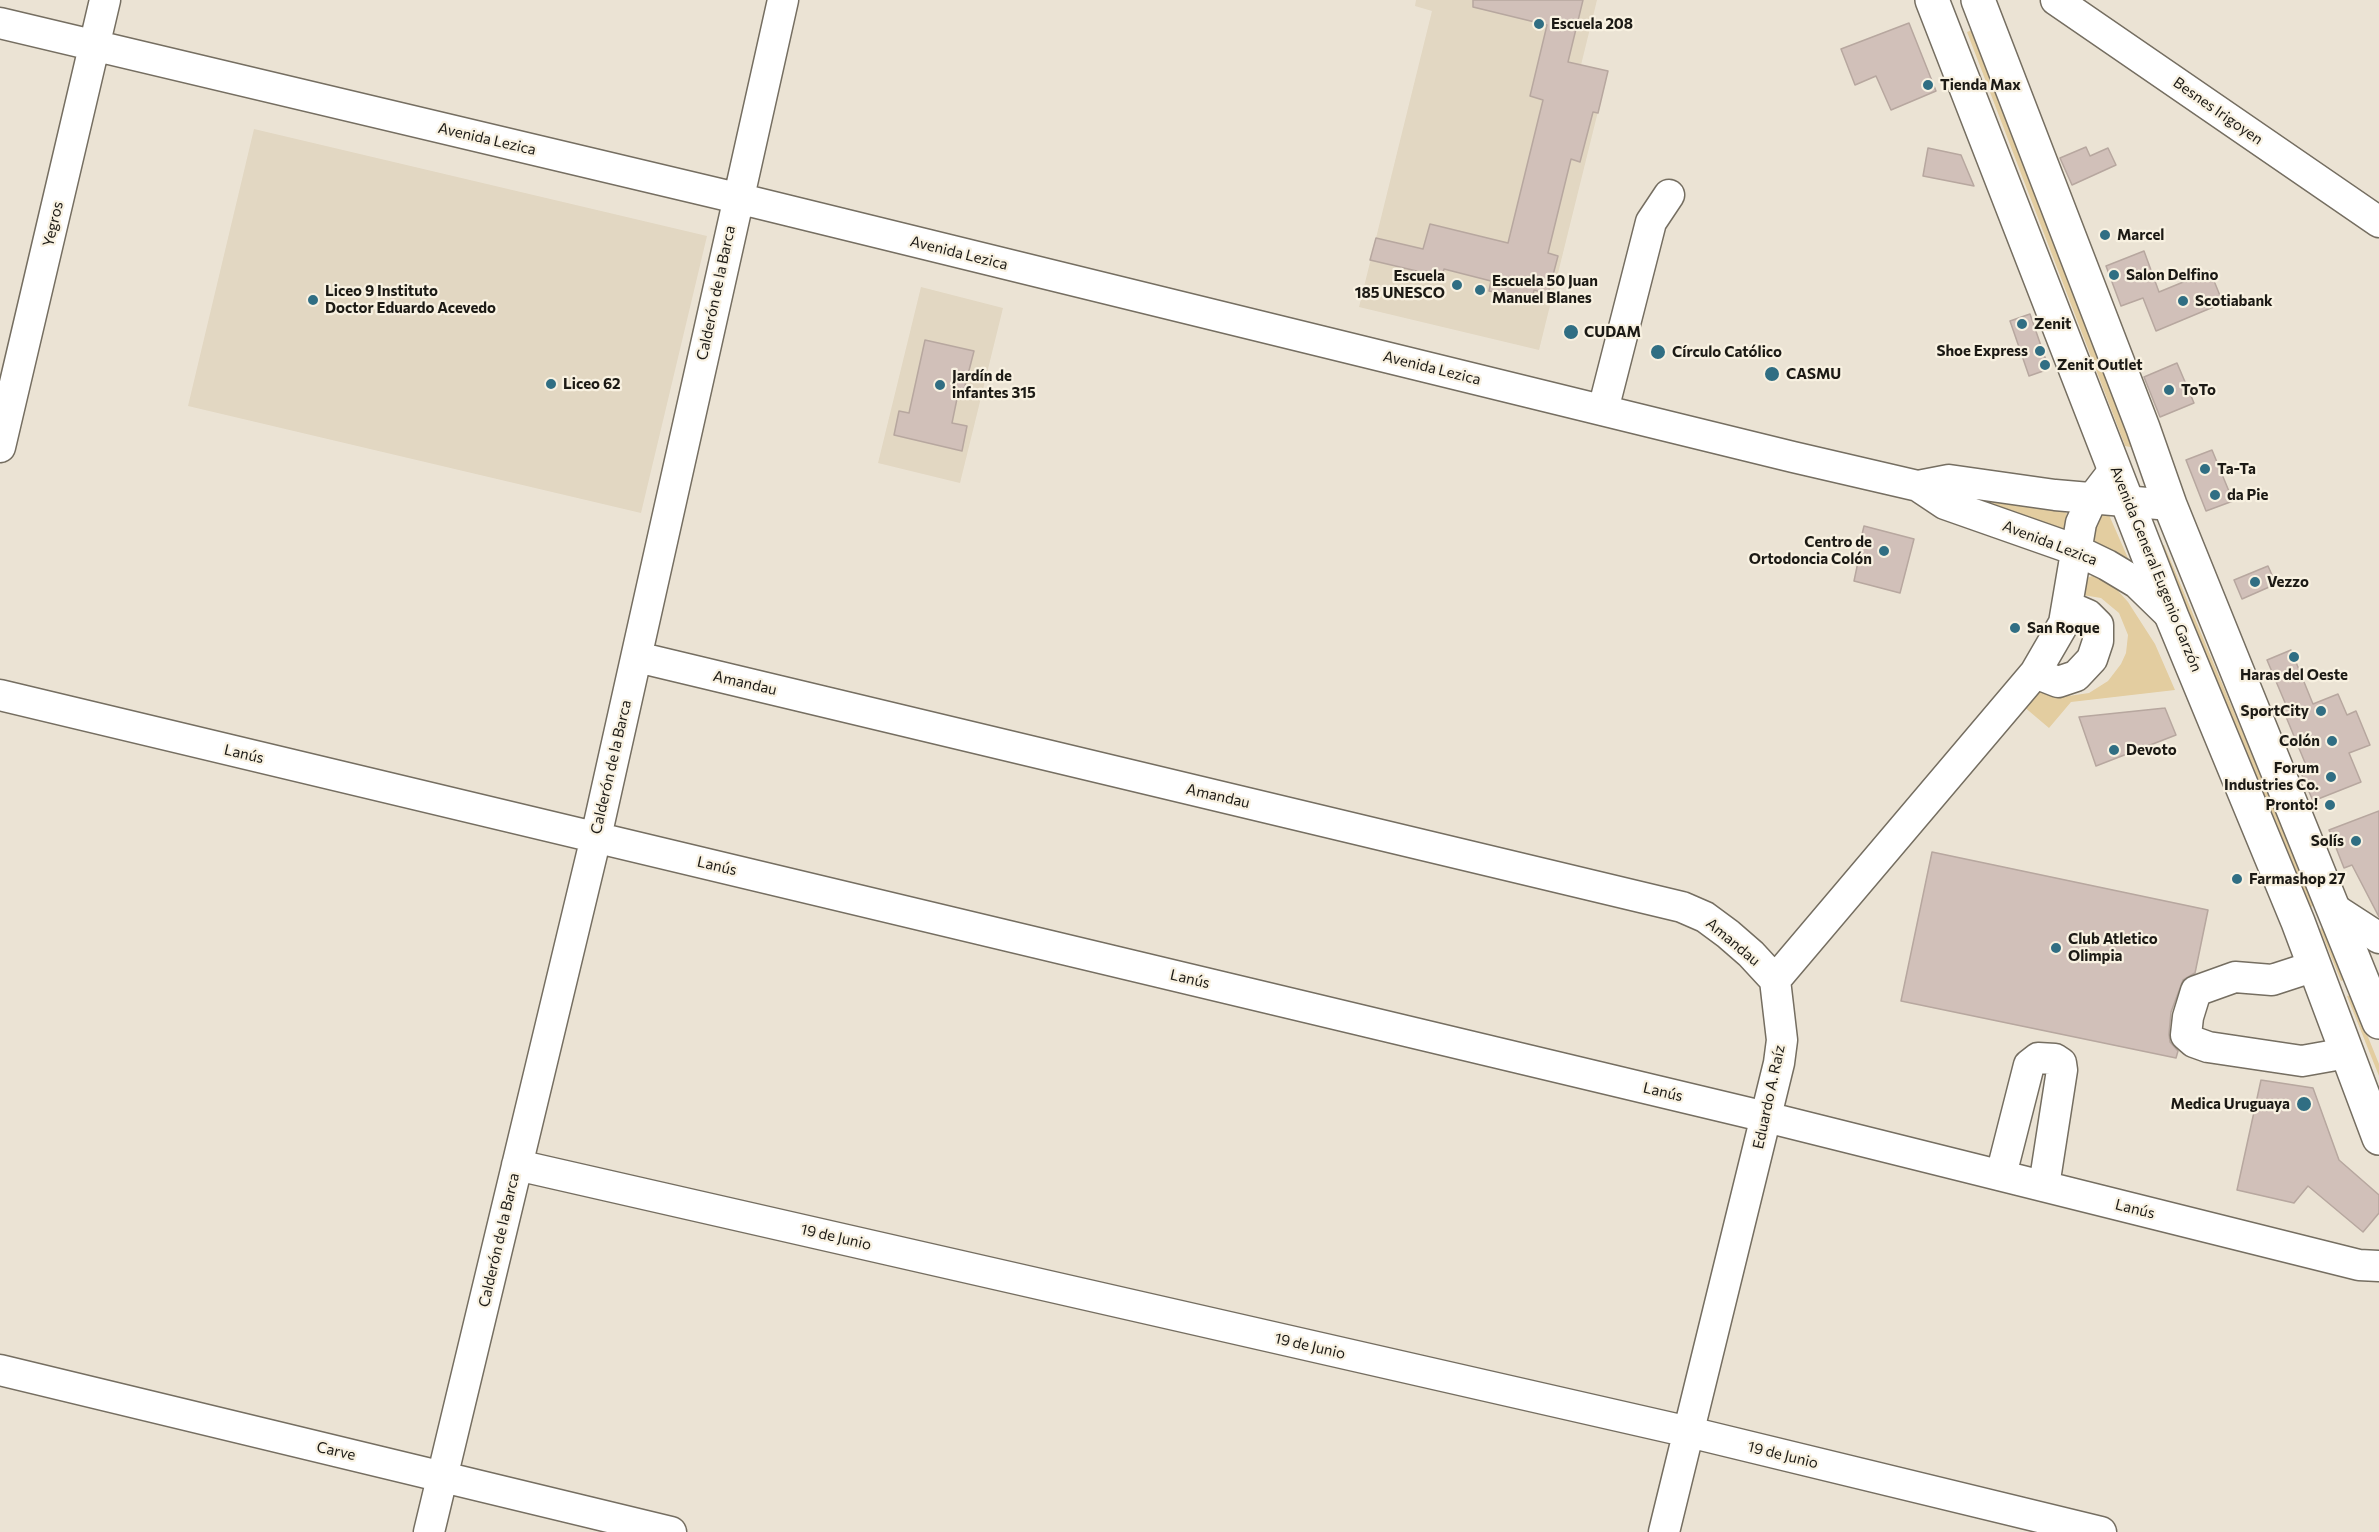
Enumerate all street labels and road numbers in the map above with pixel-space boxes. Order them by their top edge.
street label: Besnes Irigoyen [2170,73,2266,149]
street label: Avenida Lezica [436,119,538,159]
street label: Yegros [39,200,67,248]
street label: Calderón de la Barca [693,224,739,362]
street label: Avenida Lezica [908,232,1010,274]
street label: Avenida Lezica [1381,347,1483,389]
street label: Avenida General Eugenio Garzón [2106,464,2206,674]
street label: Avenida Lezica [2000,517,2100,569]
street label: Amandau [711,667,779,699]
street label: Calderón de la Barca [587,698,635,836]
street label: Lanús [222,741,266,767]
street label: Amandau [1184,780,1252,812]
street label: Lanús [695,853,739,879]
street label: Amandau [1702,914,1764,970]
street label: Lanús [1168,966,1212,992]
street label: Eduardo A. Raíz [1749,1043,1789,1151]
street label: Lanús [1641,1079,1685,1105]
street label: Calderón de la Barca [475,1171,523,1309]
street label: Lanús [2113,1195,2157,1223]
street label: 19 de Junio [799,1220,873,1254]
street label: 19 de Junio [1273,1329,1347,1363]
street label: Carve [315,1438,357,1464]
street label: 19 de Junio [1746,1438,1820,1472]

